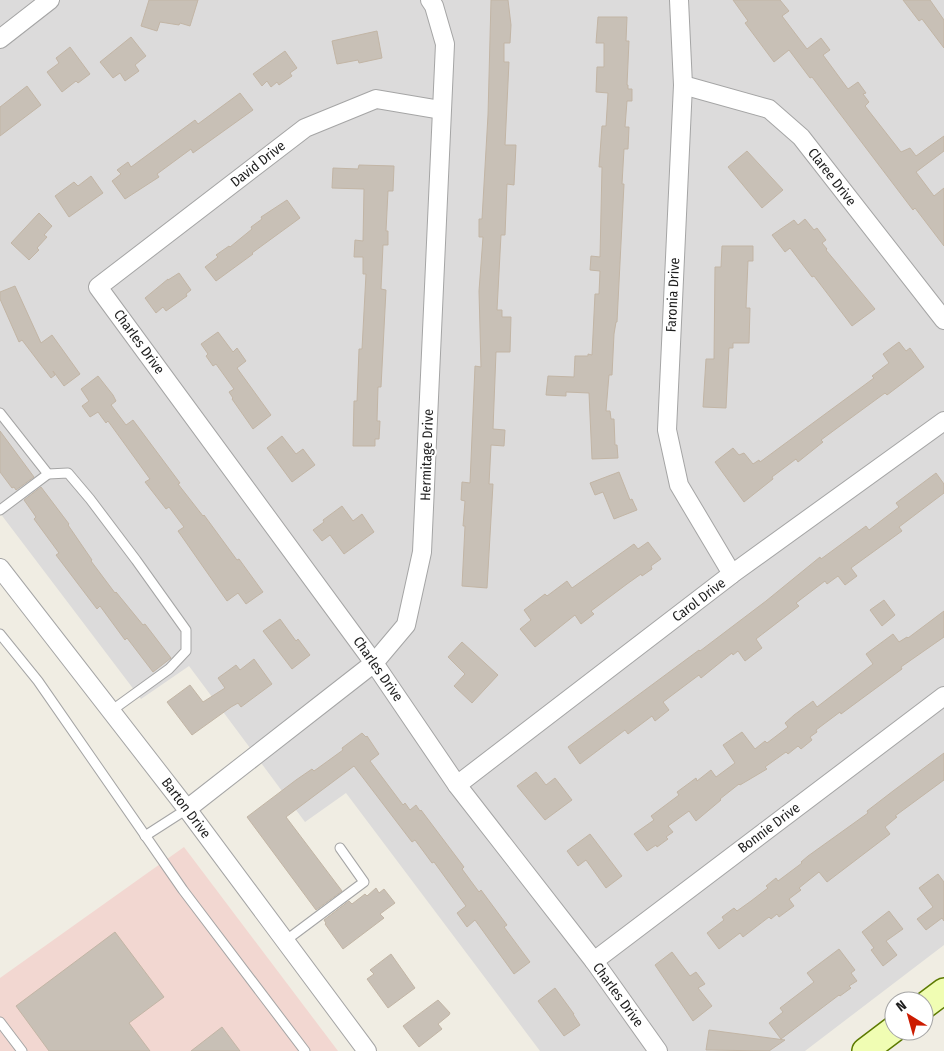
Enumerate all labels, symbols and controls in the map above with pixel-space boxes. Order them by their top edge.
street label: David Drive [227,137,289,191]
street label: Claree Drive [804,145,860,209]
street label: Faronia Drive [663,257,683,333]
street label: Charles Drive [110,306,168,378]
street label: Hermitage Drive [417,409,437,501]
street label: Carol Drive [669,574,729,626]
street label: Charles Drive [349,633,407,705]
street label: Barton Drive [158,774,214,842]
street label: Bonnie Drive [735,799,803,857]
street label: Charles Drive [589,959,647,1031]
north arrow [884,991,934,1041]
text: N [893,997,910,1015]

